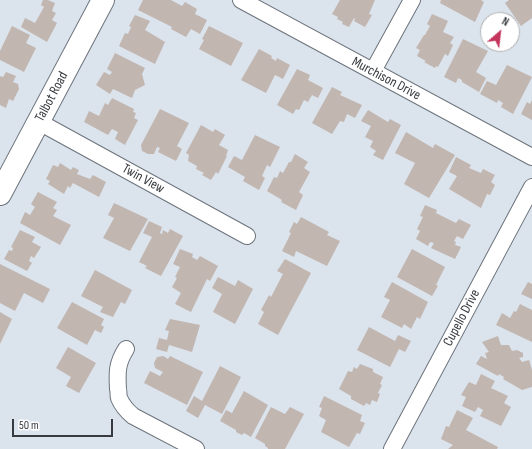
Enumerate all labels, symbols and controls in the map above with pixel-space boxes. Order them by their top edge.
north arrow [480,12,520,52]
text: N [500,15,511,29]
street label: Murchison Drive [349,54,423,104]
street label: Talbot Road [32,69,72,125]
street label: Twin View [119,160,167,198]
street label: Cupello Drive [440,287,484,349]
scale bar [14,411,115,437]
text: 50 m [19,418,39,433]

